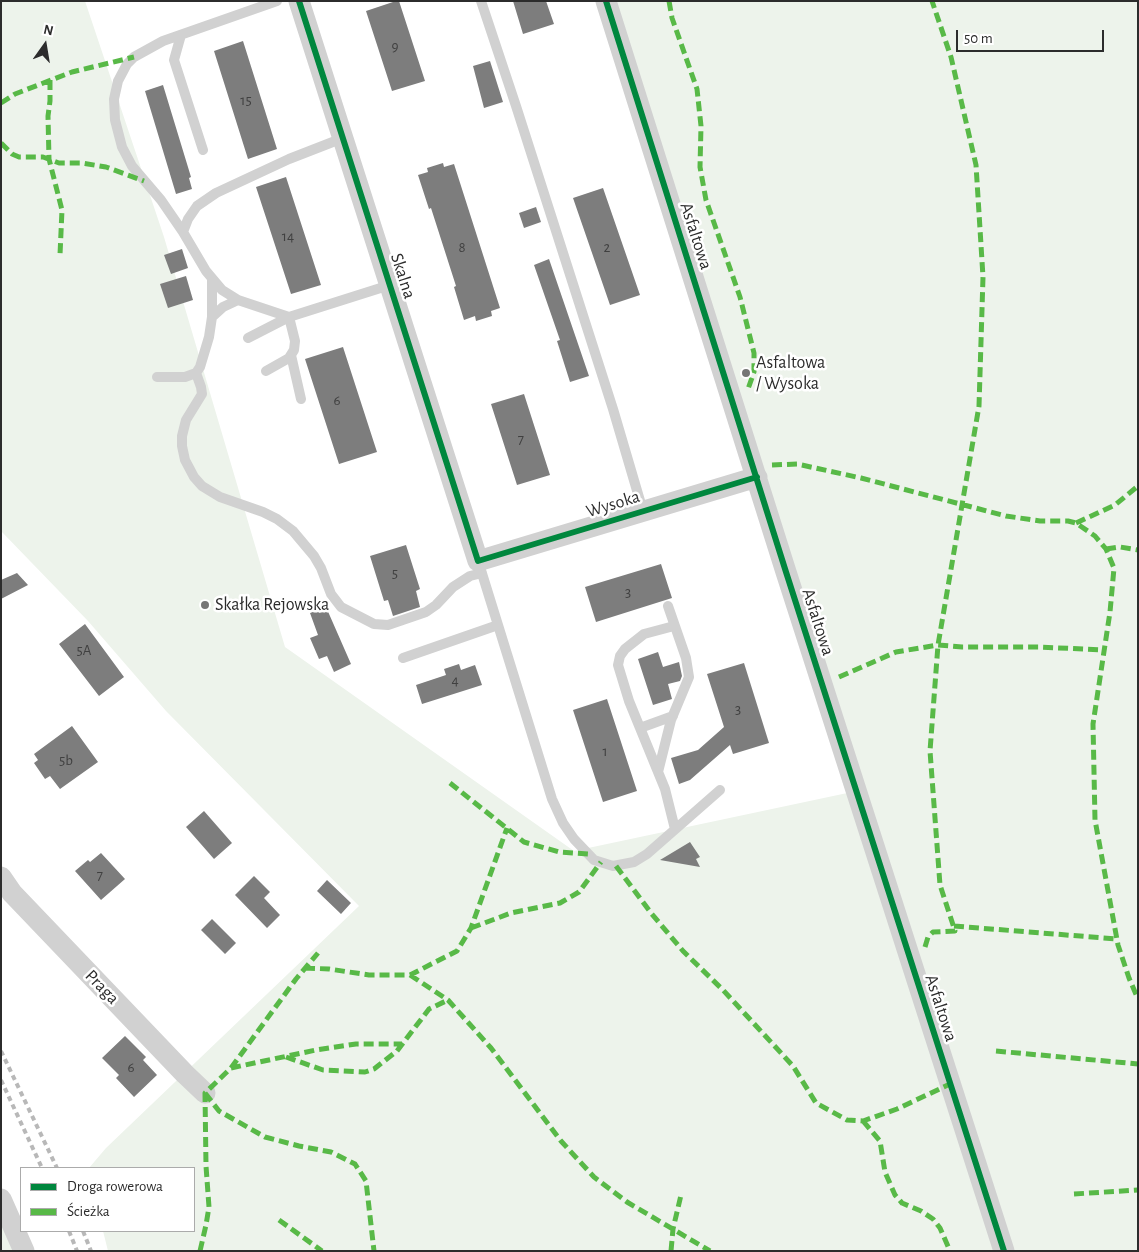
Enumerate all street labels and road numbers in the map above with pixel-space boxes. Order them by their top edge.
street label: Asfaltowa [675,200,717,272]
street label: Skalna [386,251,420,301]
street label: Wysoka [584,486,642,522]
street label: Asfaltowa [797,586,839,658]
street label: Praga [80,965,124,1009]
street label: Asfaltowa [920,972,962,1044]

